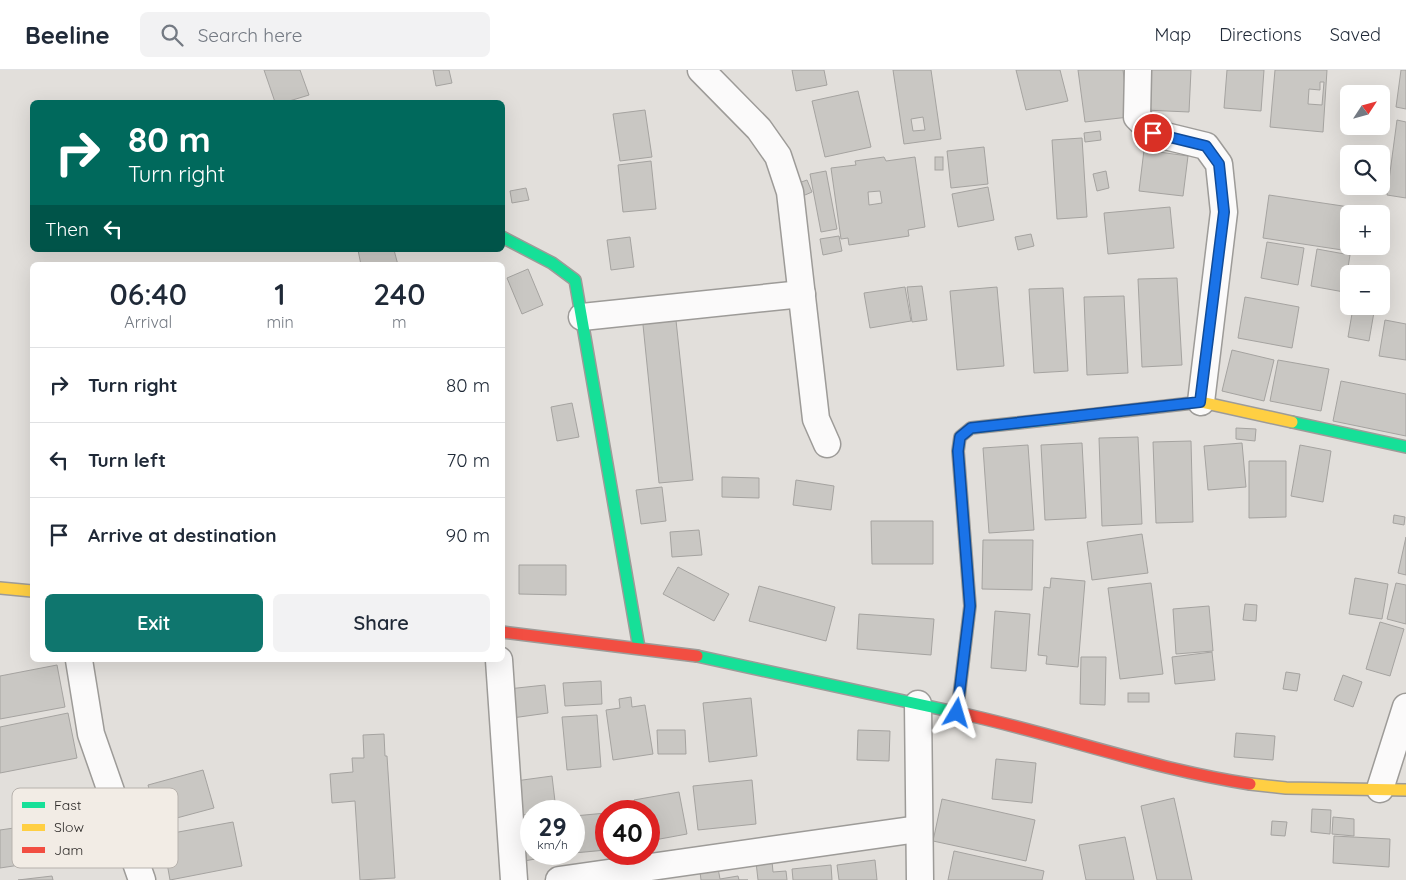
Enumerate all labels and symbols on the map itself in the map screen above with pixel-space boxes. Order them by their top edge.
north arrow [1340,85,1390,135]
pin [1132,112,1174,154]
position arrow [930,686,982,738]
legend [12,788,178,868]
text: Fast [54,796,82,814]
speed limit sign: 40 [595,800,660,865]
text: Slow [54,818,84,836]
text: Jam [54,841,83,859]

